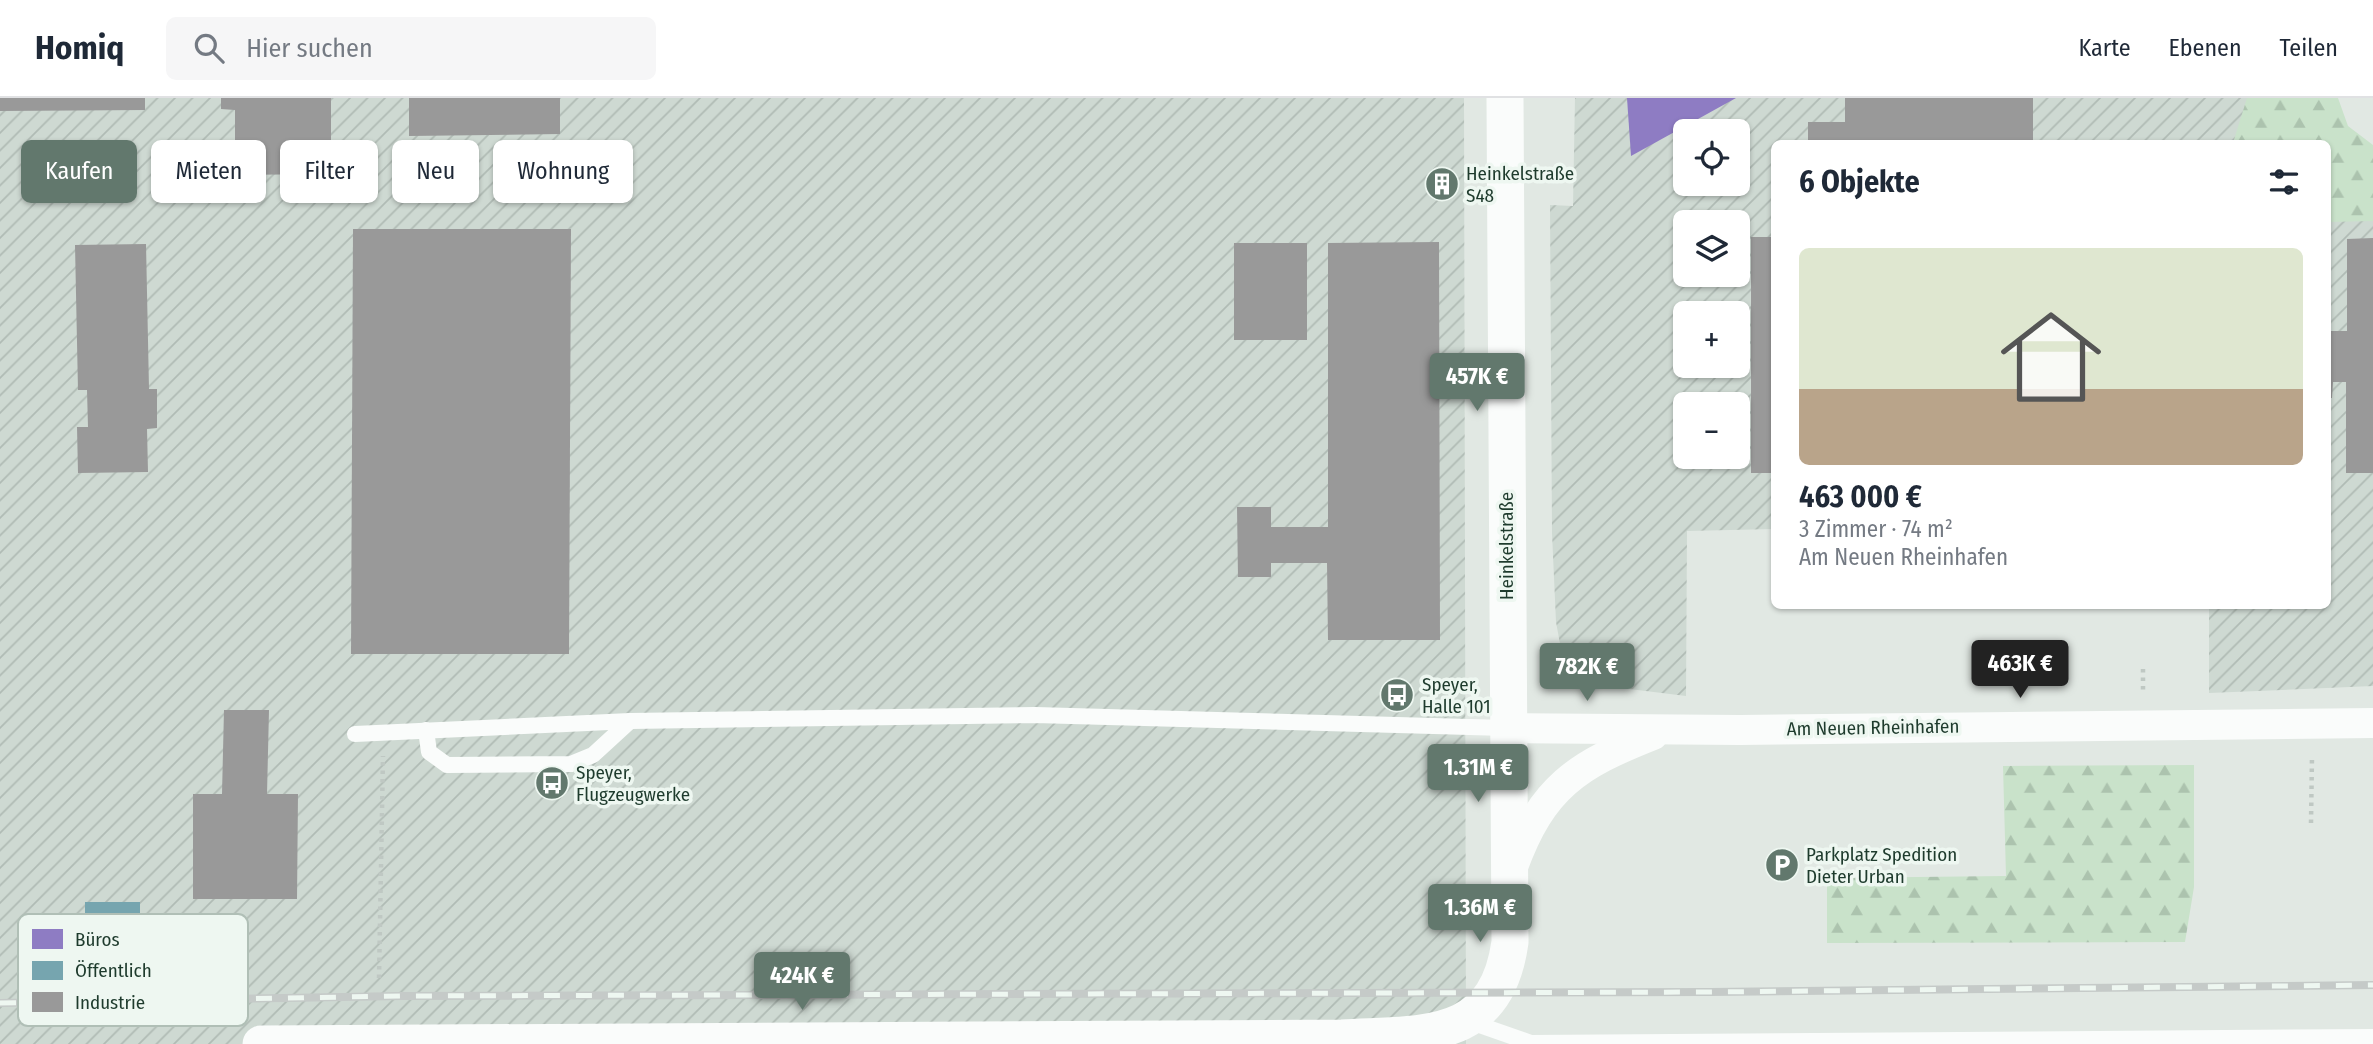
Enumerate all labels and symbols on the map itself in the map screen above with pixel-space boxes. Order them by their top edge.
place label: Heinkelstraße S48 [1466,162,1574,207]
building icon: Heinkelstraße S48 [1423,165,1461,203]
pin: 457K € [1420,354,1534,413]
street label: Heinkelstraße [1495,492,1518,600]
pin: 463K € [1963,640,2077,700]
pin: 782K € [1530,644,1644,703]
place label: Speyer, Halle 101 [1422,673,1491,718]
bus stop icon: Speyer, Halle 101 [1378,676,1416,714]
street label: Am Neuen Rheinhafen [1786,714,1960,741]
pin: 1.31M € [1413,744,1543,804]
place label: Speyer, Flugzeugwerke [576,761,690,806]
bus stop icon: Speyer, Flugzeugwerke [533,764,571,802]
place label: Parkplatz Spedition Dieter Urban [1806,843,1957,888]
parking icon: Parkplatz Spedition Dieter Urban [1763,846,1801,884]
pin: 1.36M € [1415,884,1545,944]
legend [18,914,248,1026]
text: Büros [75,928,120,951]
pin: 424K € [745,953,859,1012]
text: Öffentlich [75,959,152,982]
text: Industrie [75,991,145,1014]

